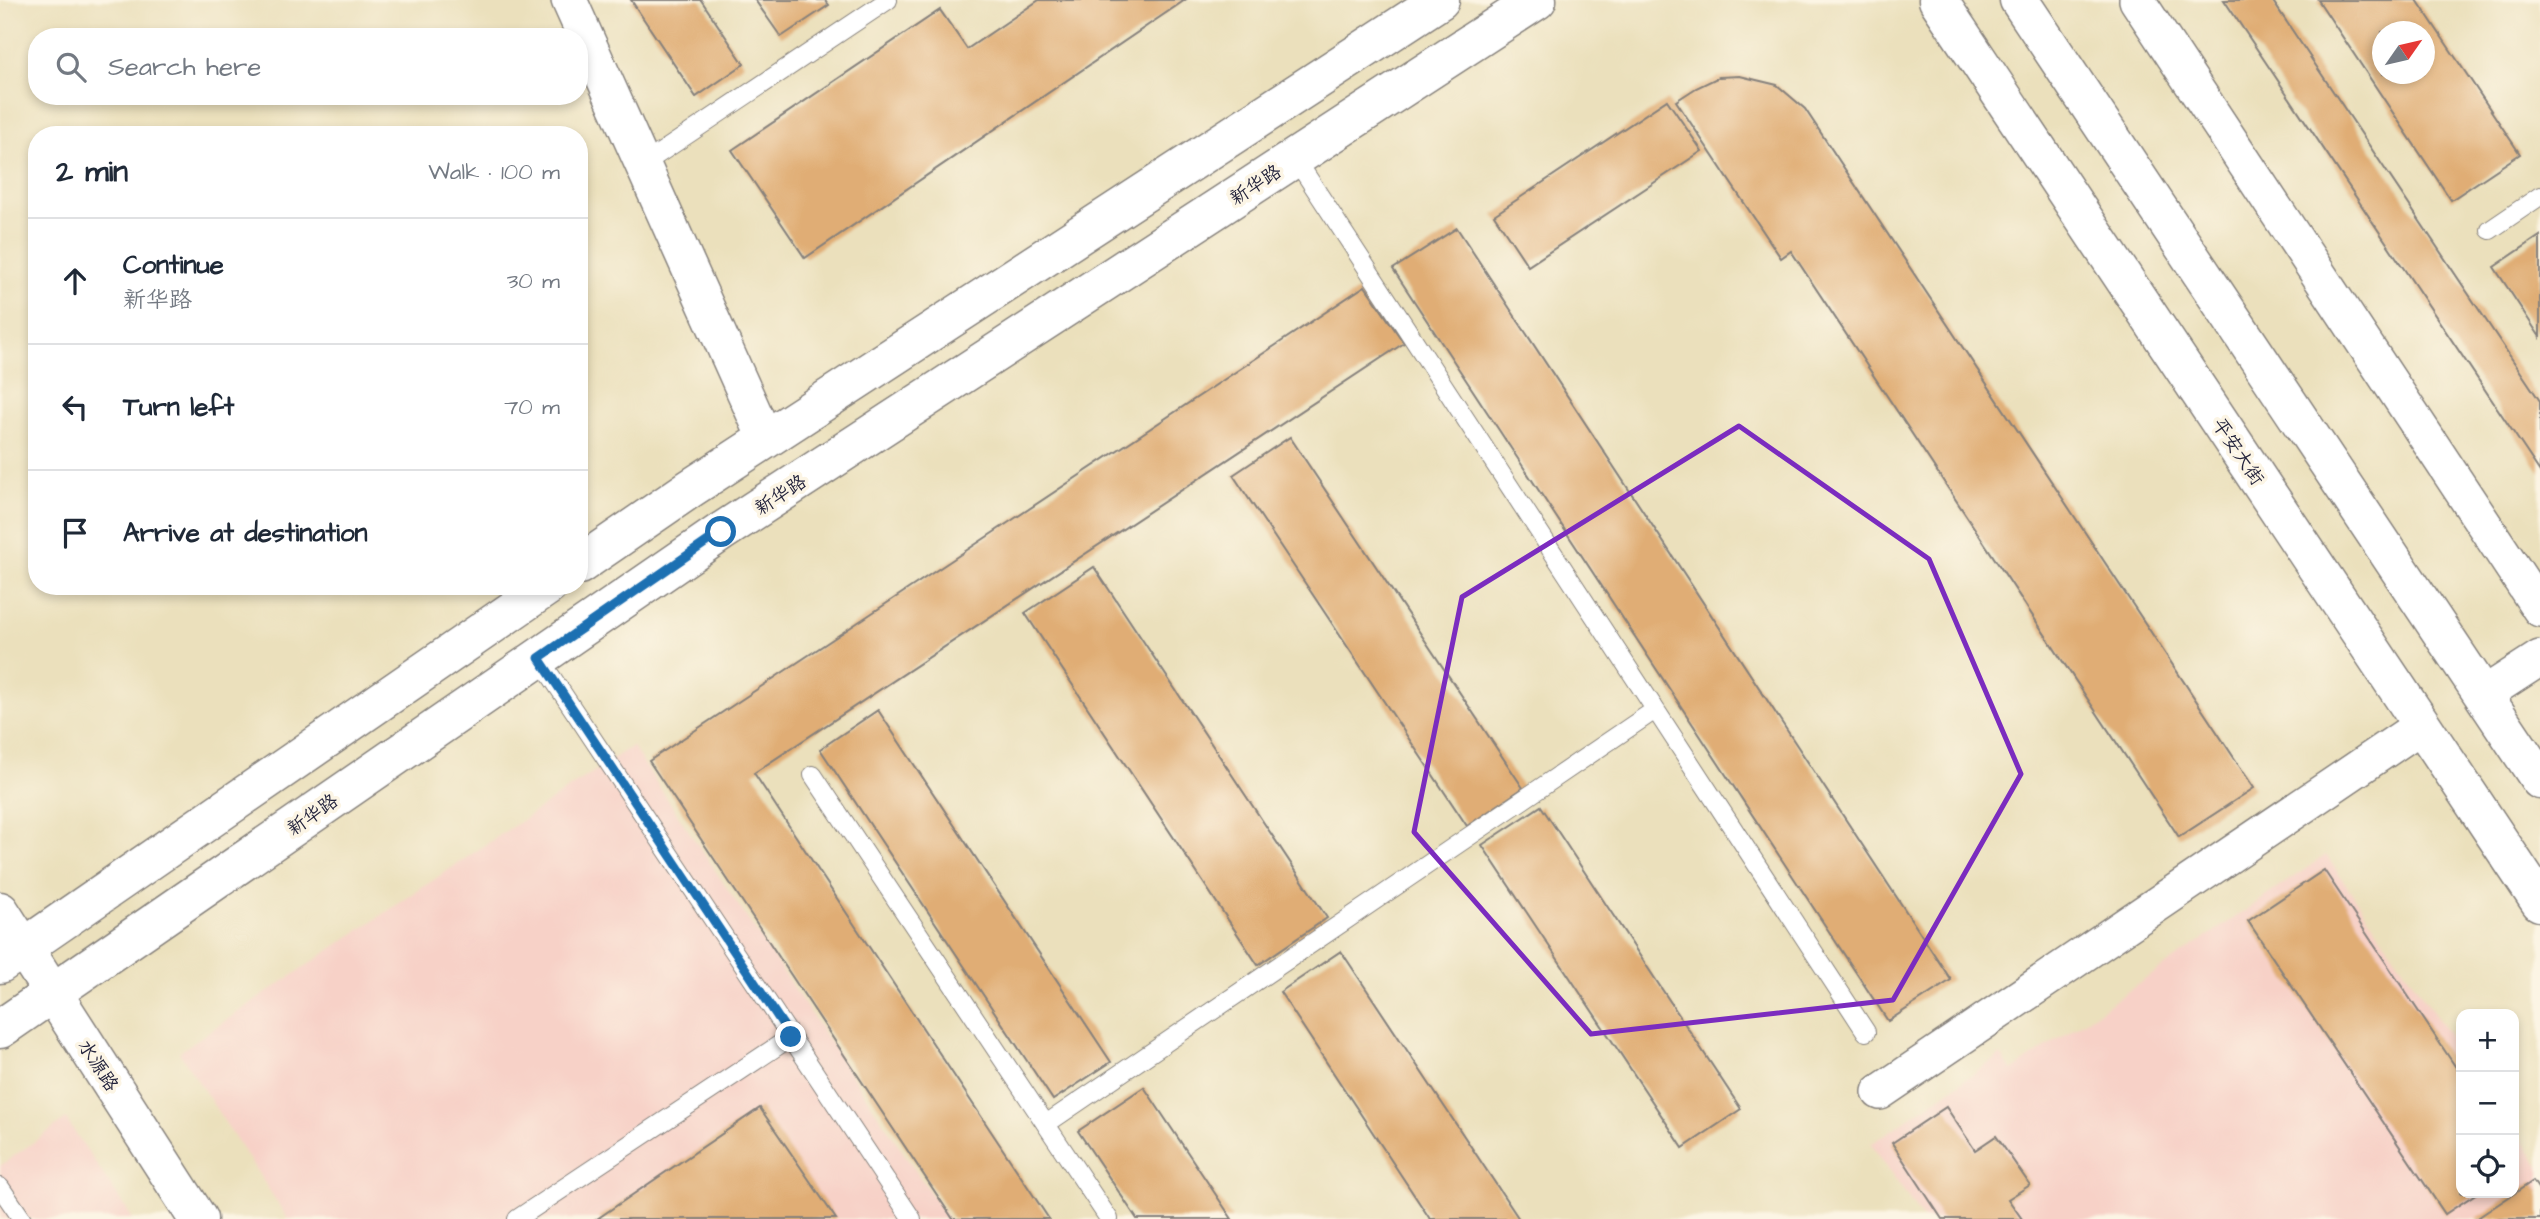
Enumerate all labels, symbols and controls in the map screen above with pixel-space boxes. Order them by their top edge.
north arrow [2372,21,2435,84]
search box [28,28,588,105]
icon: search [52,48,90,86]
text: Search here [108,49,261,85]
text: 2 min [56,151,128,193]
text: Walk · 100 m [428,156,560,188]
street label: 新华路 [1225,158,1287,212]
text: Continue [123,247,224,283]
icon: ahead [56,262,94,300]
text: 30 m [507,265,560,297]
text: 新华路 [123,284,192,316]
icon: left [56,388,94,426]
text: Turn left [123,389,234,425]
text: 70 m [504,391,560,423]
street label: 平安大街 [2205,413,2270,491]
street label: 新华路 [750,468,812,522]
icon: arrive [56,514,94,552]
text: Arrive at destination [123,515,368,551]
route start [705,516,736,547]
street label: 新华路 [282,788,344,843]
map controls [2456,1009,2519,1198]
button: + [2456,1009,2519,1072]
route end [775,1021,806,1052]
street label: 水源路 [71,1035,125,1097]
button: − [2456,1072,2519,1135]
button: locate [2456,1135,2519,1198]

